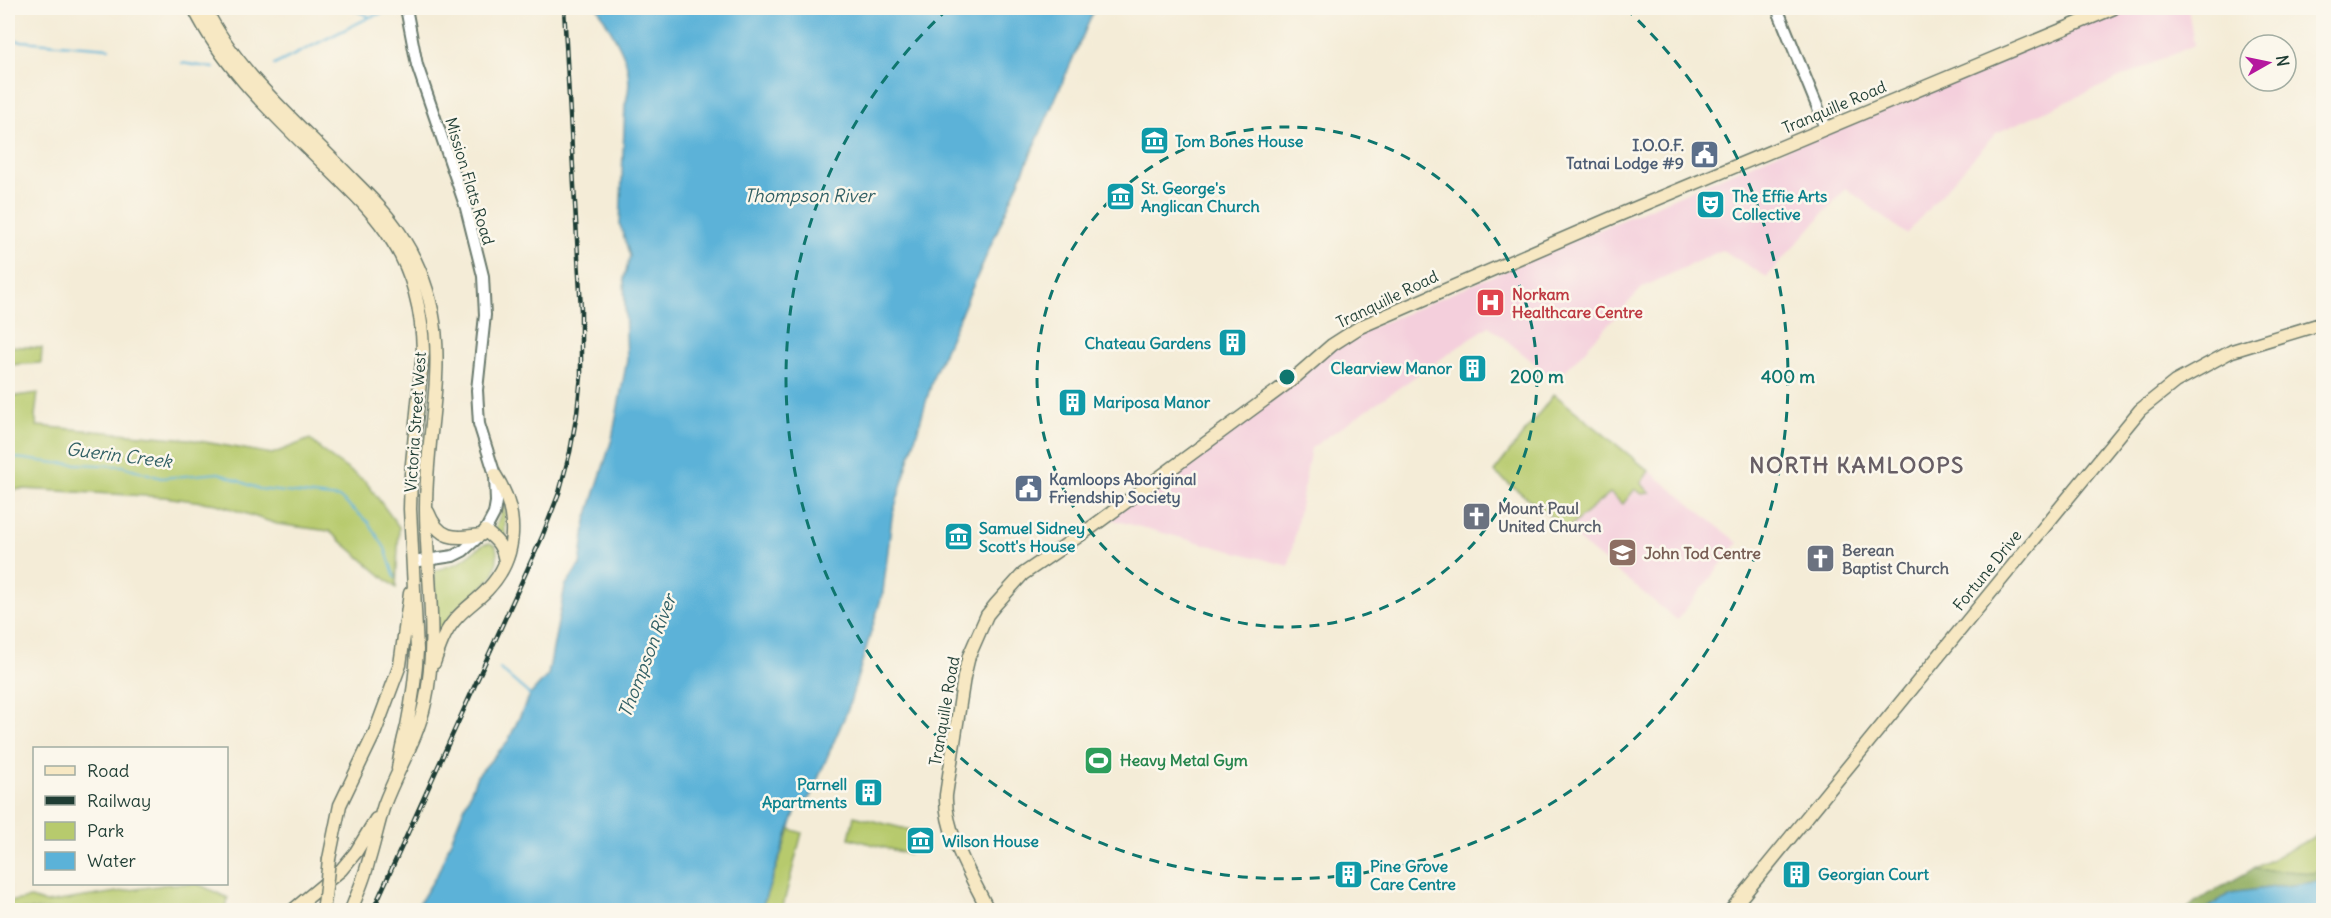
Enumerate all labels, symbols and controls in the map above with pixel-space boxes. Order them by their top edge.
north arrow [2238,33,2298,93]
text: N [2272,54,2294,68]
street label: Tranquille Road [1779,76,1889,138]
street label: Mission Flats Road [441,115,499,247]
museum icon: Tom Bones House [1138,125,1170,157]
place label: Tom Bones House [1175,131,1304,151]
place label: I.O.O.F. Tatnai Lodge #9 [1566,135,1684,174]
public building icon: I.O.O.F. Tatnai Lodge #9 [1689,138,1721,170]
place label: St. George's Anglican Church [1141,178,1260,217]
museum icon: St. George's Anglican Church [1104,181,1136,213]
water label: Thompson River [744,184,877,207]
place label: The Effie Arts Collective [1732,186,1827,224]
theatre icon: The Effie Arts Collective [1695,189,1727,221]
street label: Tranquille Road [1333,266,1441,332]
place label: Norkam Healthcare Centre [1512,284,1643,322]
hospital icon: Norkam Healthcare Centre [1475,287,1507,319]
building icon: Chateau Gardens [1216,327,1248,359]
place label: Chateau Gardens [1085,333,1211,353]
street label: Victoria Street West [400,350,430,493]
building icon: Clearview Manor [1457,352,1489,384]
place label: Clearview Manor [1330,358,1452,378]
text: 200 m [1510,365,1564,388]
text: 400 m [1761,365,1815,388]
centre of rings [1277,367,1297,387]
building icon: Mariposa Manor [1056,386,1088,418]
place label: Mariposa Manor [1093,392,1211,413]
water label: Guerin Creek [65,437,175,473]
district label: NORTH KAMLOOPS [1749,451,1965,479]
place label: Kamloops Aboriginal Friendship Society [1049,469,1196,508]
public building icon: Kamloops Aboriginal Friendship Society [1012,472,1044,504]
place label: Mount Paul United Church [1498,498,1601,536]
church icon: Mount Paul United Church [1461,501,1493,533]
place label: Samuel Sidney Scott's House [979,518,1085,556]
museum icon: Samuel Sidney Scott's House [942,521,974,553]
street label: Fortune Drive [1948,526,2026,614]
school or university icon: John Tod Centre [1607,537,1639,569]
place label: Berean Baptist Church [1842,540,1949,579]
place label: John Tod Centre [1644,543,1761,563]
church icon: Berean Baptist Church [1805,543,1837,575]
water label: Thompson River [613,589,682,721]
street label: Tranquille Road [925,655,963,767]
sports icon: Heavy Metal Gym [1083,744,1115,776]
legend [33,747,228,885]
place label: Heavy Metal Gym [1120,750,1248,771]
text: Road [87,759,130,782]
place label: Parnell Apartments [762,774,847,813]
building icon: Parnell Apartments [852,777,884,809]
text: Railway [87,789,151,812]
text: Park [87,819,124,842]
museum icon: Wilson House [905,825,937,857]
place label: Wilson House [942,831,1039,851]
text: Water [87,849,137,872]
place label: Pine Grove Care Centre [1370,856,1456,894]
building icon: Georgian Court [1781,858,1813,890]
building icon: Pine Grove Care Centre [1333,859,1365,891]
place label: Georgian Court [1818,864,1929,885]

